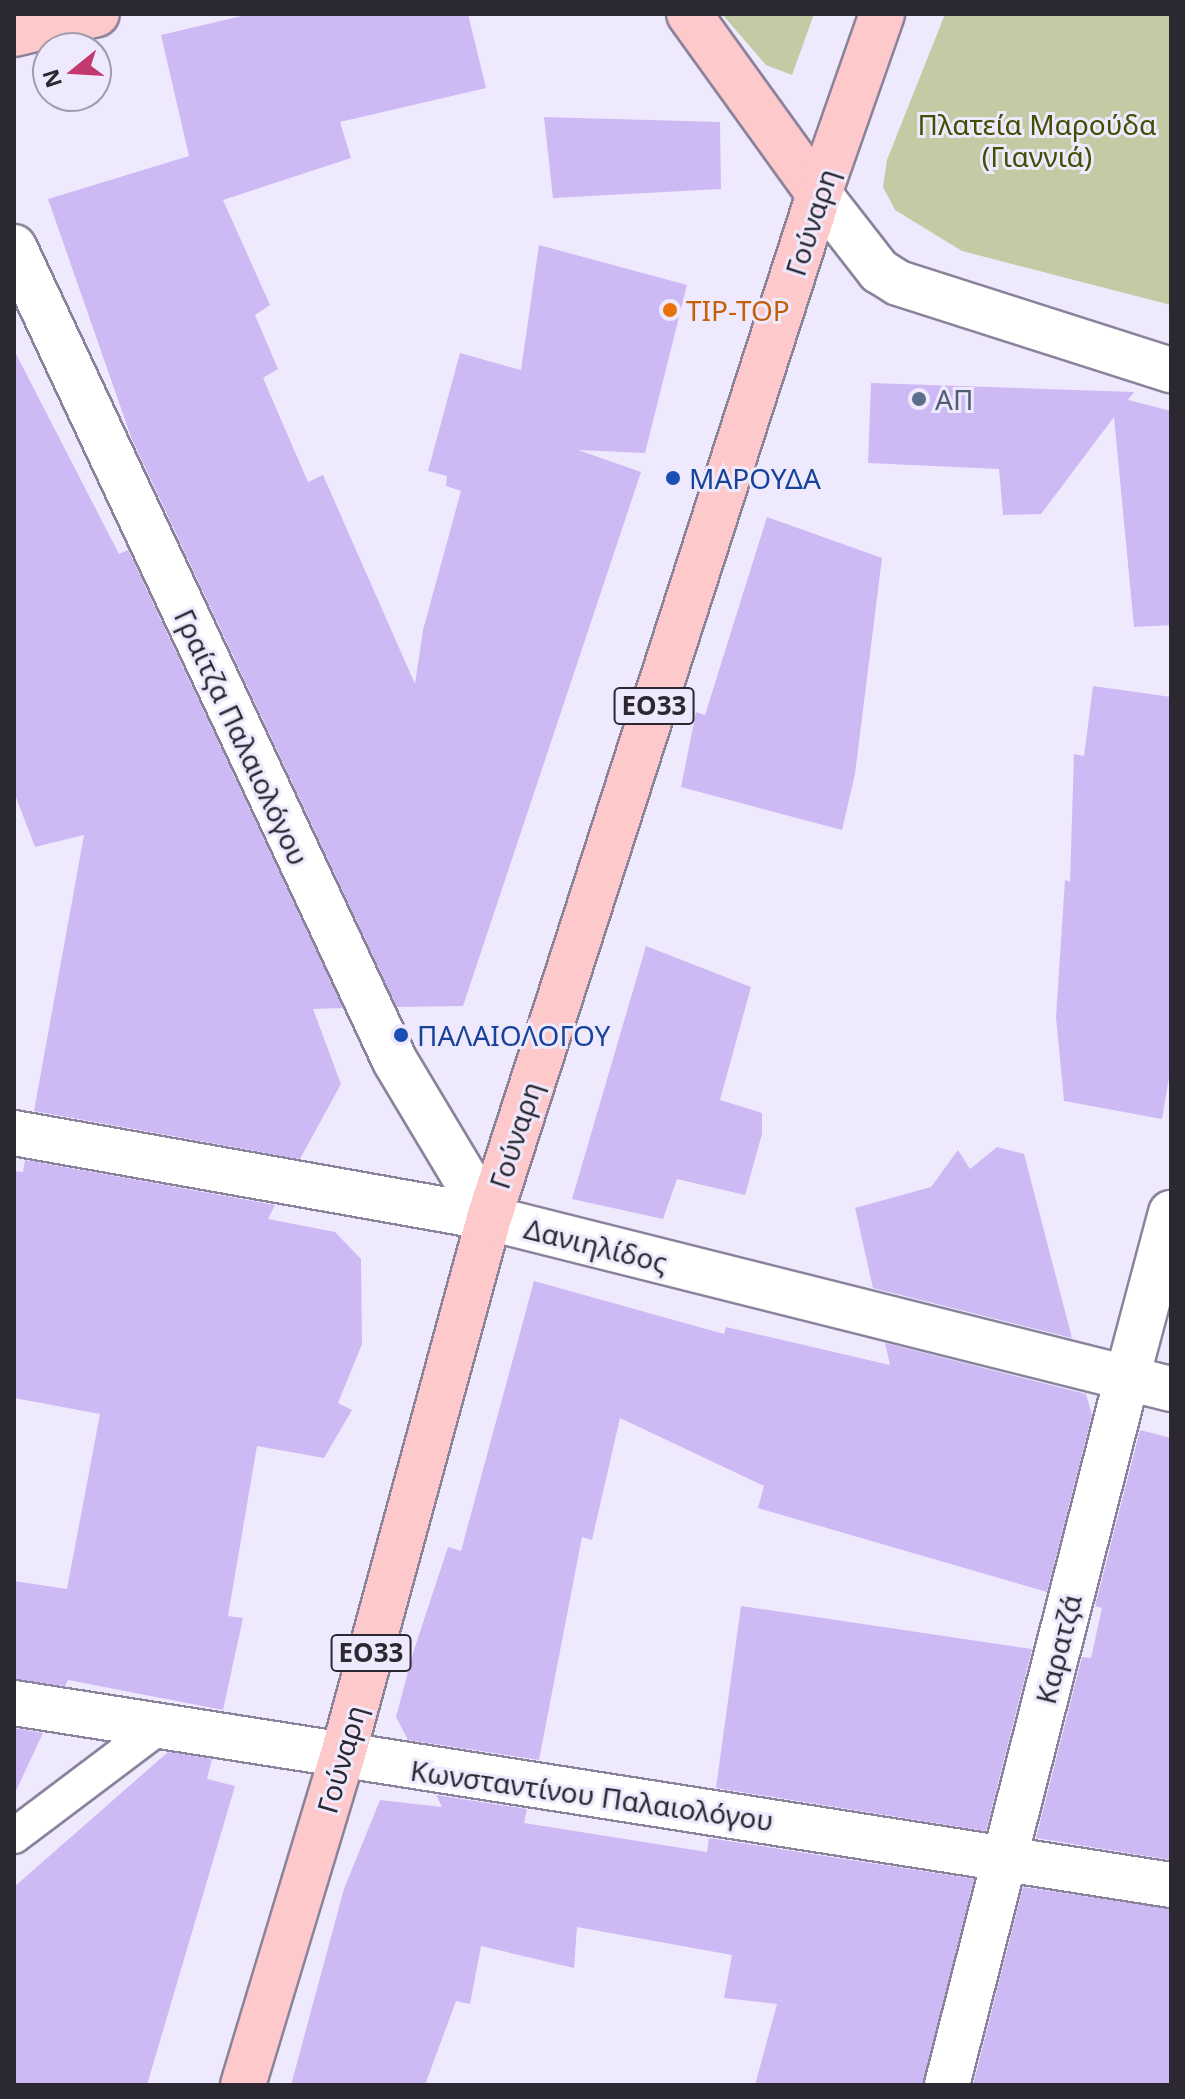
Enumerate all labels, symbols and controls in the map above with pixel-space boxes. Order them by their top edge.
north arrow [32,32,112,112]
text: N [34,66,68,92]
park label: Πλατεία Μαρούδα (Γιαννιά) [918,107,1156,173]
street label: Γούναρη [778,164,844,280]
place label: TIP-TOP [686,293,790,327]
marker: TIP-TOP [661,301,679,319]
place label: ΑΠ [935,382,973,416]
marker: ΑΠ [910,390,928,408]
place label: ΜΑΡΟΥΔΑ [689,461,821,495]
marker: ΜΑΡΟΥΔΑ [664,469,682,487]
street label: Γραίτζα Παλαιολόγου [168,604,316,870]
road number: ΕΟ33 [612,684,696,728]
place label: ΠΑΛΑΙΟΛΟΓΟΥ [417,1018,610,1052]
marker: ΠΑΛΑΙΟΛΟΓΟΥ [392,1026,410,1044]
street label: Γούναρη [482,1077,548,1193]
street label: Δανιηλίδος [521,1211,671,1279]
street label: Καρατζά [1028,1591,1088,1707]
road number: ΕΟ33 [329,1631,413,1675]
street label: Γούναρη [310,1701,372,1817]
street label: Κωνσταντίνου Παλαιολόγου [408,1753,776,1837]

